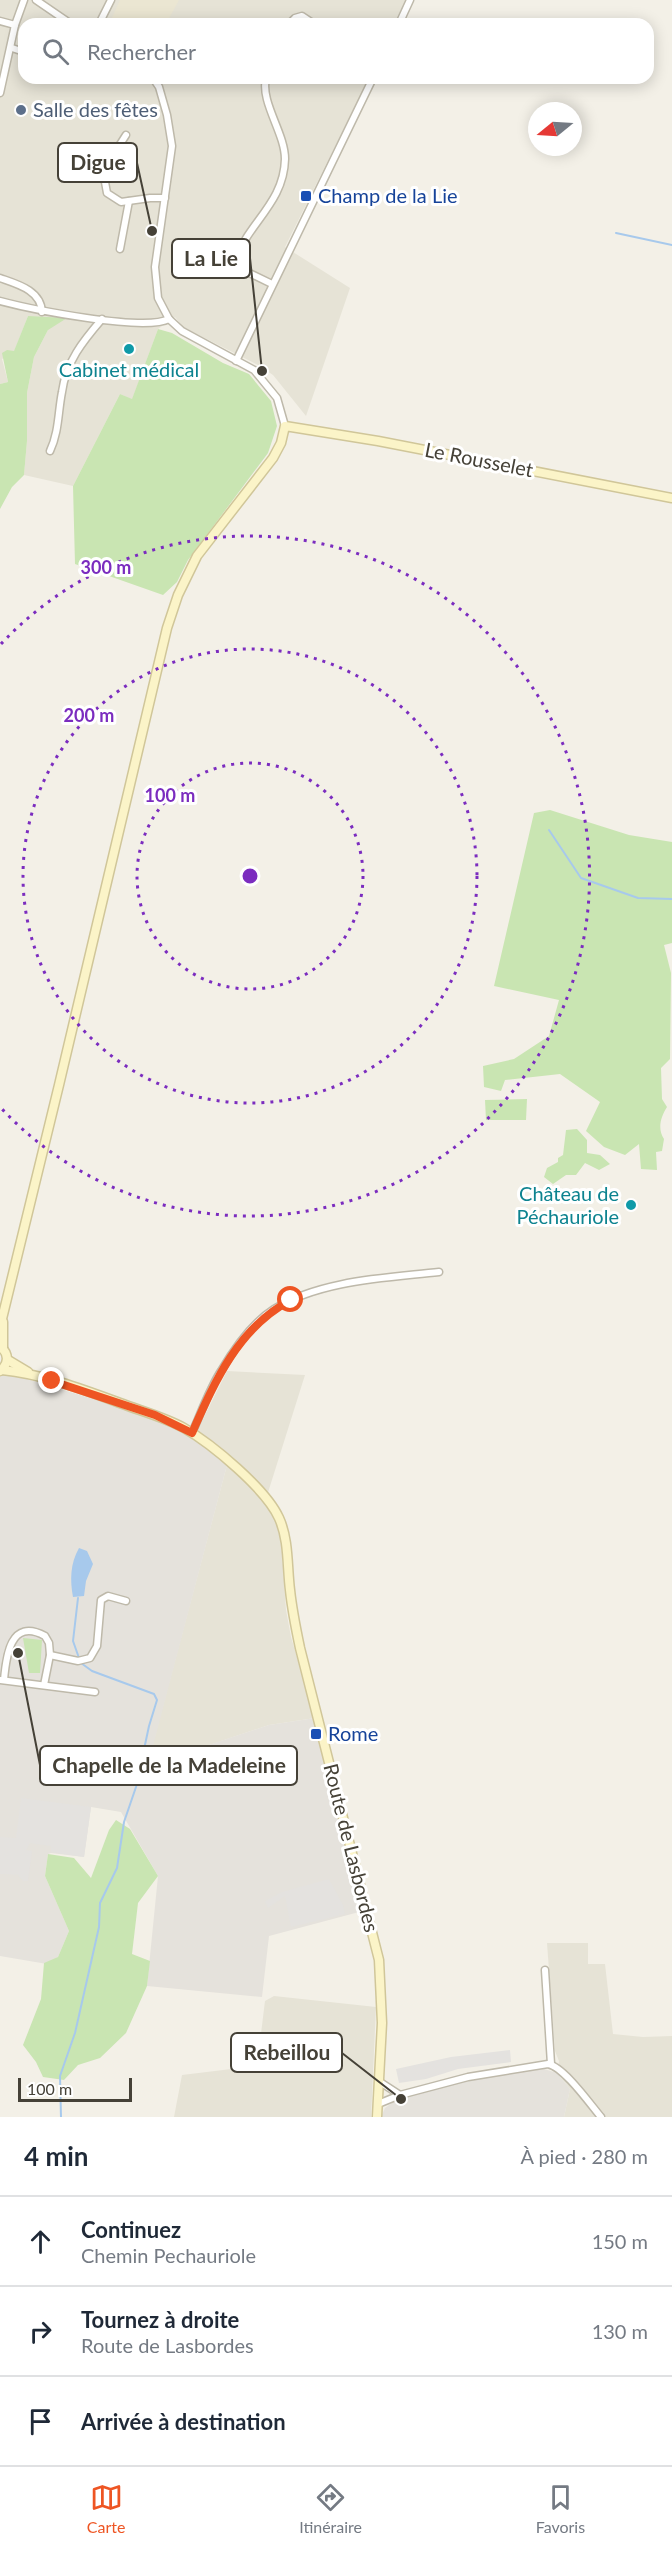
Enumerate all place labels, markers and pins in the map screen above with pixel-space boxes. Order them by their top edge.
place label: Salle des fêtes [33,97,158,121]
marker: Salle des fêtes [14,103,28,117]
callout: Digue [58,143,137,182]
place label: Champ de la Lie [318,183,458,207]
marker: Champ de la Lie [299,189,313,203]
callout: La Lie [172,239,250,278]
marker: Cabinet médical [122,342,136,356]
place label: Cabinet médical [59,357,199,381]
centre of rings [240,866,260,886]
place label: Château de Péchauriole [516,1181,619,1228]
marker: Château de Péchauriole [624,1198,638,1212]
place label: Rome [328,1721,378,1745]
marker: Rome [309,1727,323,1741]
callout: Chapelle de la Madeleine [40,1746,297,1785]
callout: Rebeillou [231,2033,342,2072]

